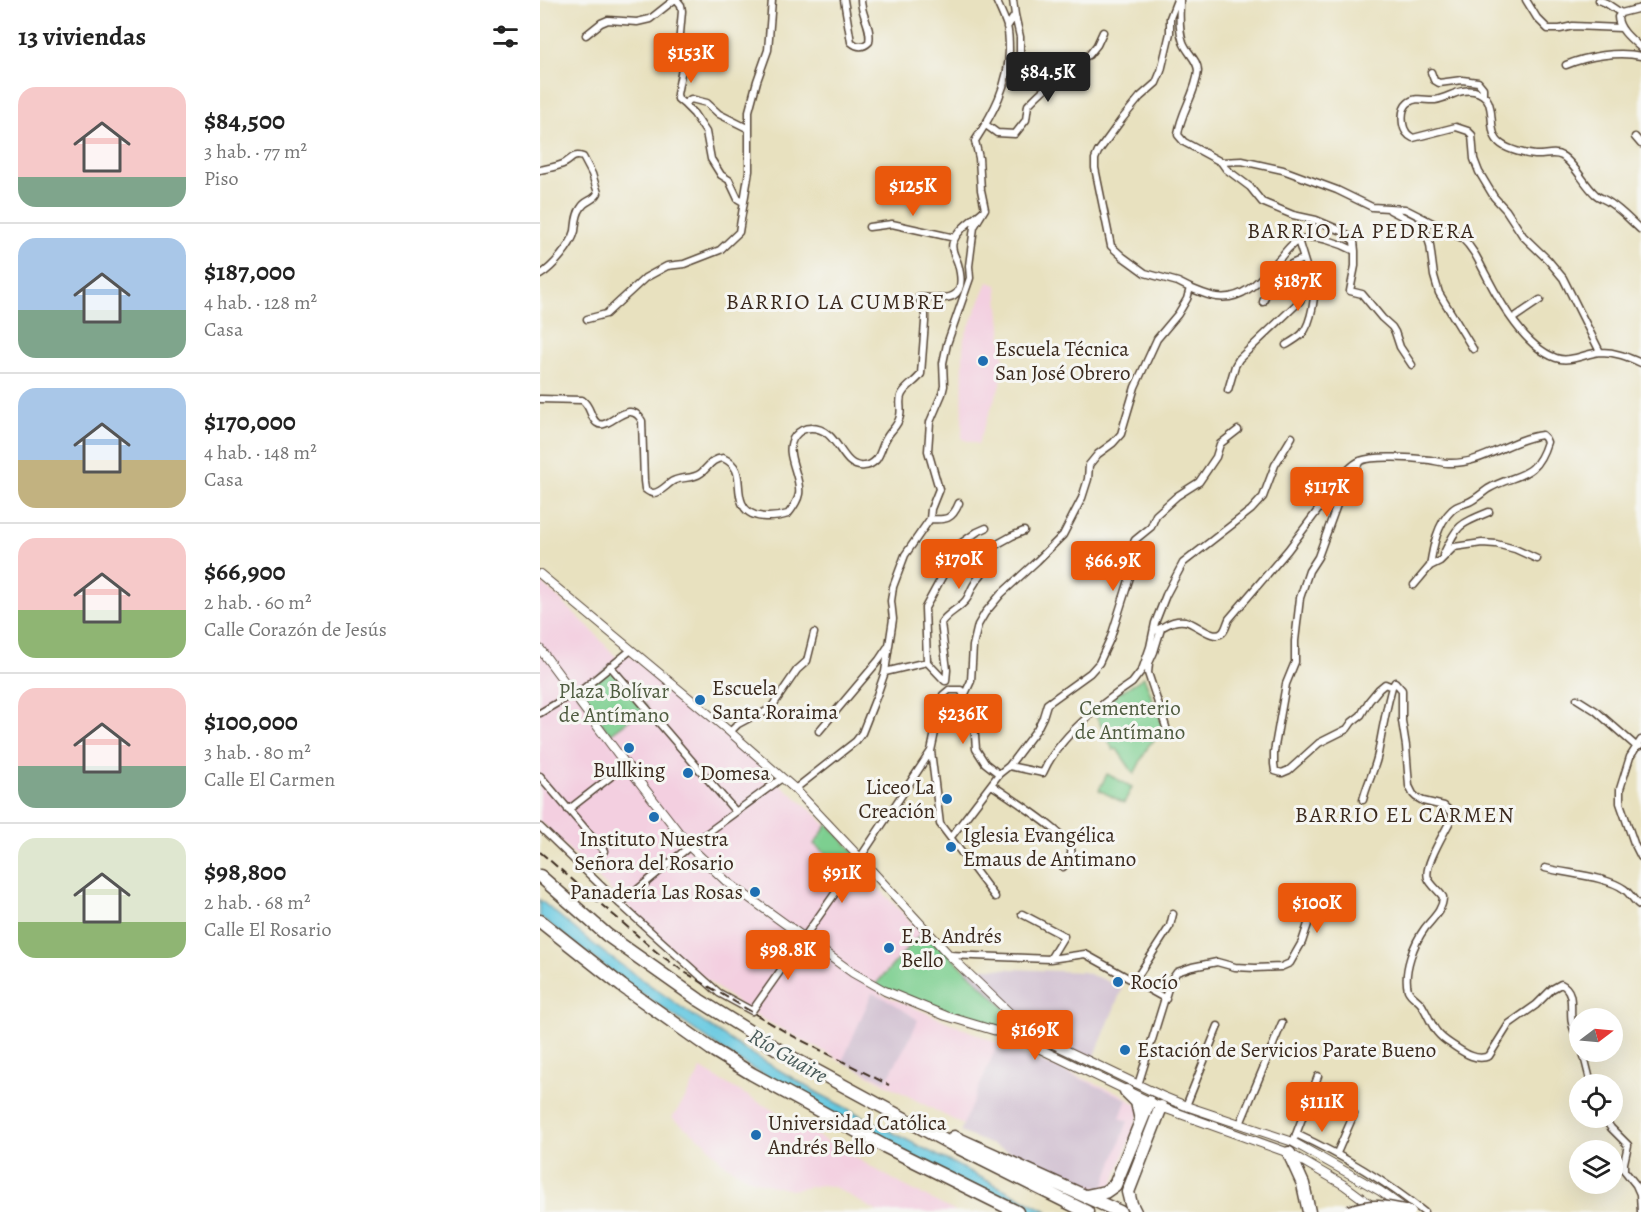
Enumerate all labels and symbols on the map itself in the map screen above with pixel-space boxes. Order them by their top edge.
pin: $153K [649,33,733,84]
pin: $84.5K [999,52,1097,103]
pin: $125K [871,166,955,217]
district label: BARRIO LA PEDRERA [1247,216,1475,246]
pin: $187K [1256,261,1340,312]
district label: BARRIO LA CUMBRE [726,287,946,317]
place label: Escuela Técnica San José Obrero [995,335,1130,387]
marker: Escuela Técnica San José Obrero [976,354,990,368]
pin: $117K [1285,467,1369,518]
pin: $170K [917,539,1001,590]
pin: $66.9K [1064,541,1162,592]
place label: Escuela Santa Roraima [712,674,839,726]
park label: Plaza Bolívar de Antímano [559,677,669,729]
marker: Escuela Santa Roraima [693,693,707,707]
pin: $236K [921,694,1005,745]
park label: Cementerio de Antímano [1075,694,1185,746]
marker: Bullking [622,741,636,755]
place label: Bullking [593,756,666,784]
place label: Domesa [700,759,771,787]
marker: Domesa [681,766,695,780]
place label: Liceo La Creación [858,773,935,825]
marker: Liceo La Creación [940,792,954,806]
district label: BARRIO EL CARMEN [1295,800,1515,830]
marker: Instituto Nuestra Señora del Rosario [647,810,661,824]
place label: Iglesia Evangélica Emaus de Antimano [963,821,1136,873]
place label: Instituto Nuestra Señora del Rosario [574,825,734,877]
marker: Iglesia Evangélica Emaus de Antimano [944,840,958,854]
pin: $91K [806,853,878,904]
place label: Panadería Las Rosas [570,878,743,906]
pin: $100K [1275,883,1359,934]
marker: Panadería Las Rosas [748,885,762,899]
place label: E.B. Andrés Bello [901,922,1002,974]
pin: $98.8K [739,930,837,981]
marker: E.B. Andrés Bello [882,941,896,955]
place label: Rocío [1130,968,1178,996]
marker: Rocío [1111,975,1125,989]
north arrow [1569,1008,1623,1062]
pin: $169K [993,1010,1077,1061]
water label: Río Guaire [743,1021,833,1091]
place label: Estación de Servicios Parate Bueno [1137,1036,1436,1064]
marker: Estación de Servicios Parate Bueno [1118,1043,1132,1057]
pin: $111K [1280,1082,1364,1133]
place label: Universidad Católica Andrés Bello [767,1109,947,1161]
marker: Universidad Católica Andrés Bello [749,1128,763,1142]

